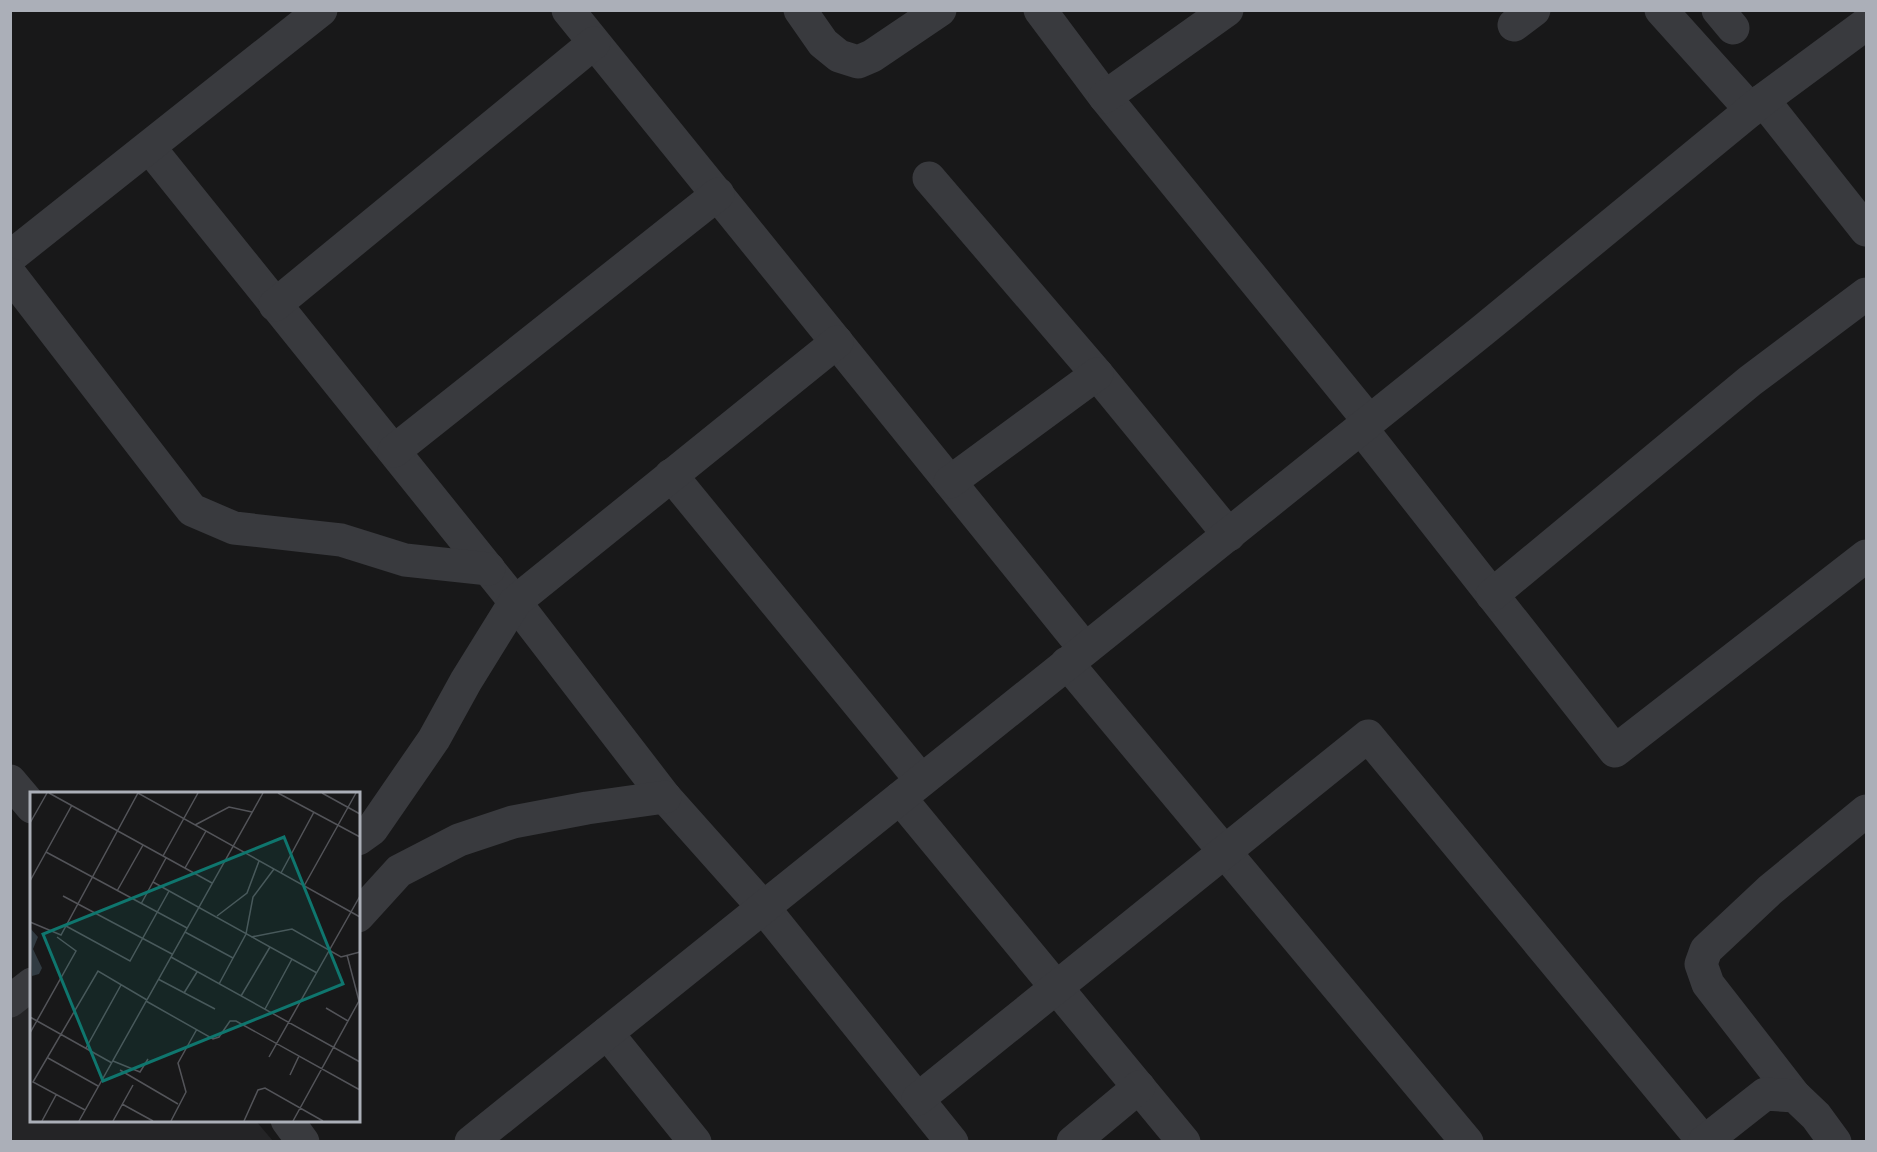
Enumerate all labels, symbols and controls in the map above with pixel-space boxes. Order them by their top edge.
inset map [30,792,360,1122]

